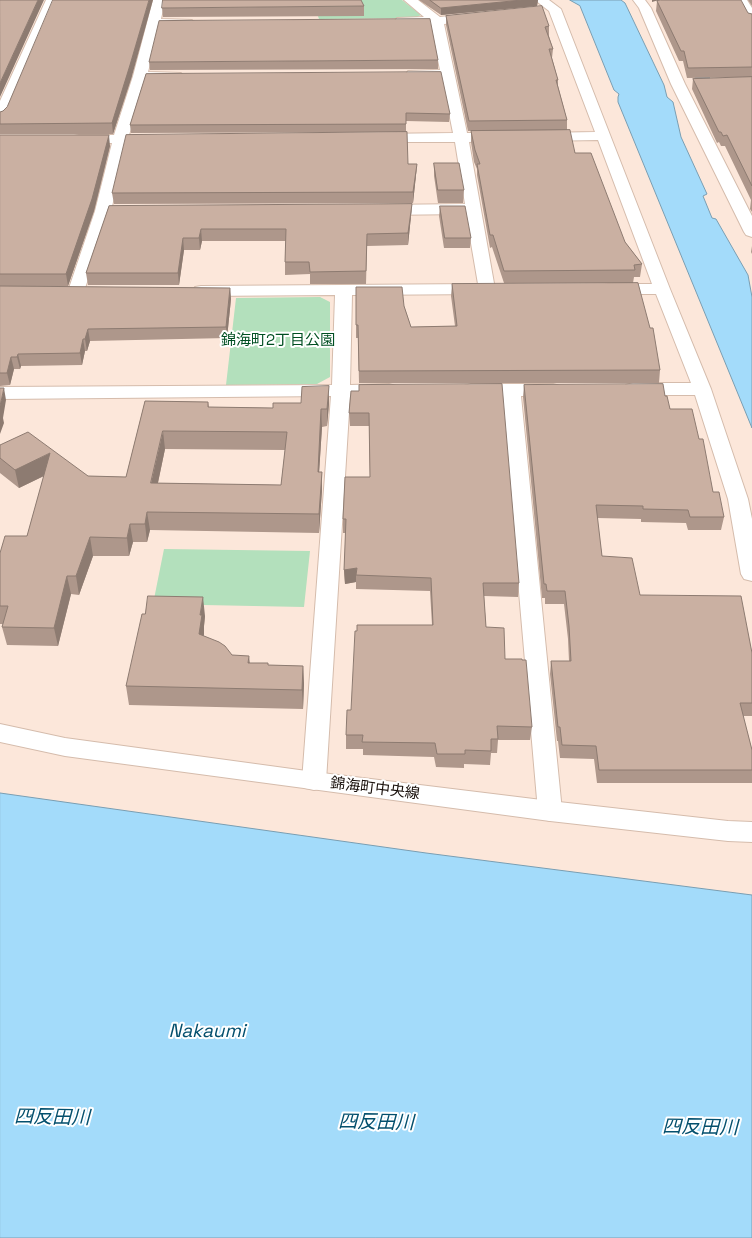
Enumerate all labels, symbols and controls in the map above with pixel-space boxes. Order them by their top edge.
park label: 錦海町2丁目公園 [221,332,335,350]
street label: 錦海町中央線 [329,775,421,803]
water label: Nakaumi [169,1021,245,1043]
water label: 四反田川 [14,1106,90,1130]
water label: 四反田川 [338,1111,414,1135]
water label: 四反田川 [662,1116,738,1140]

